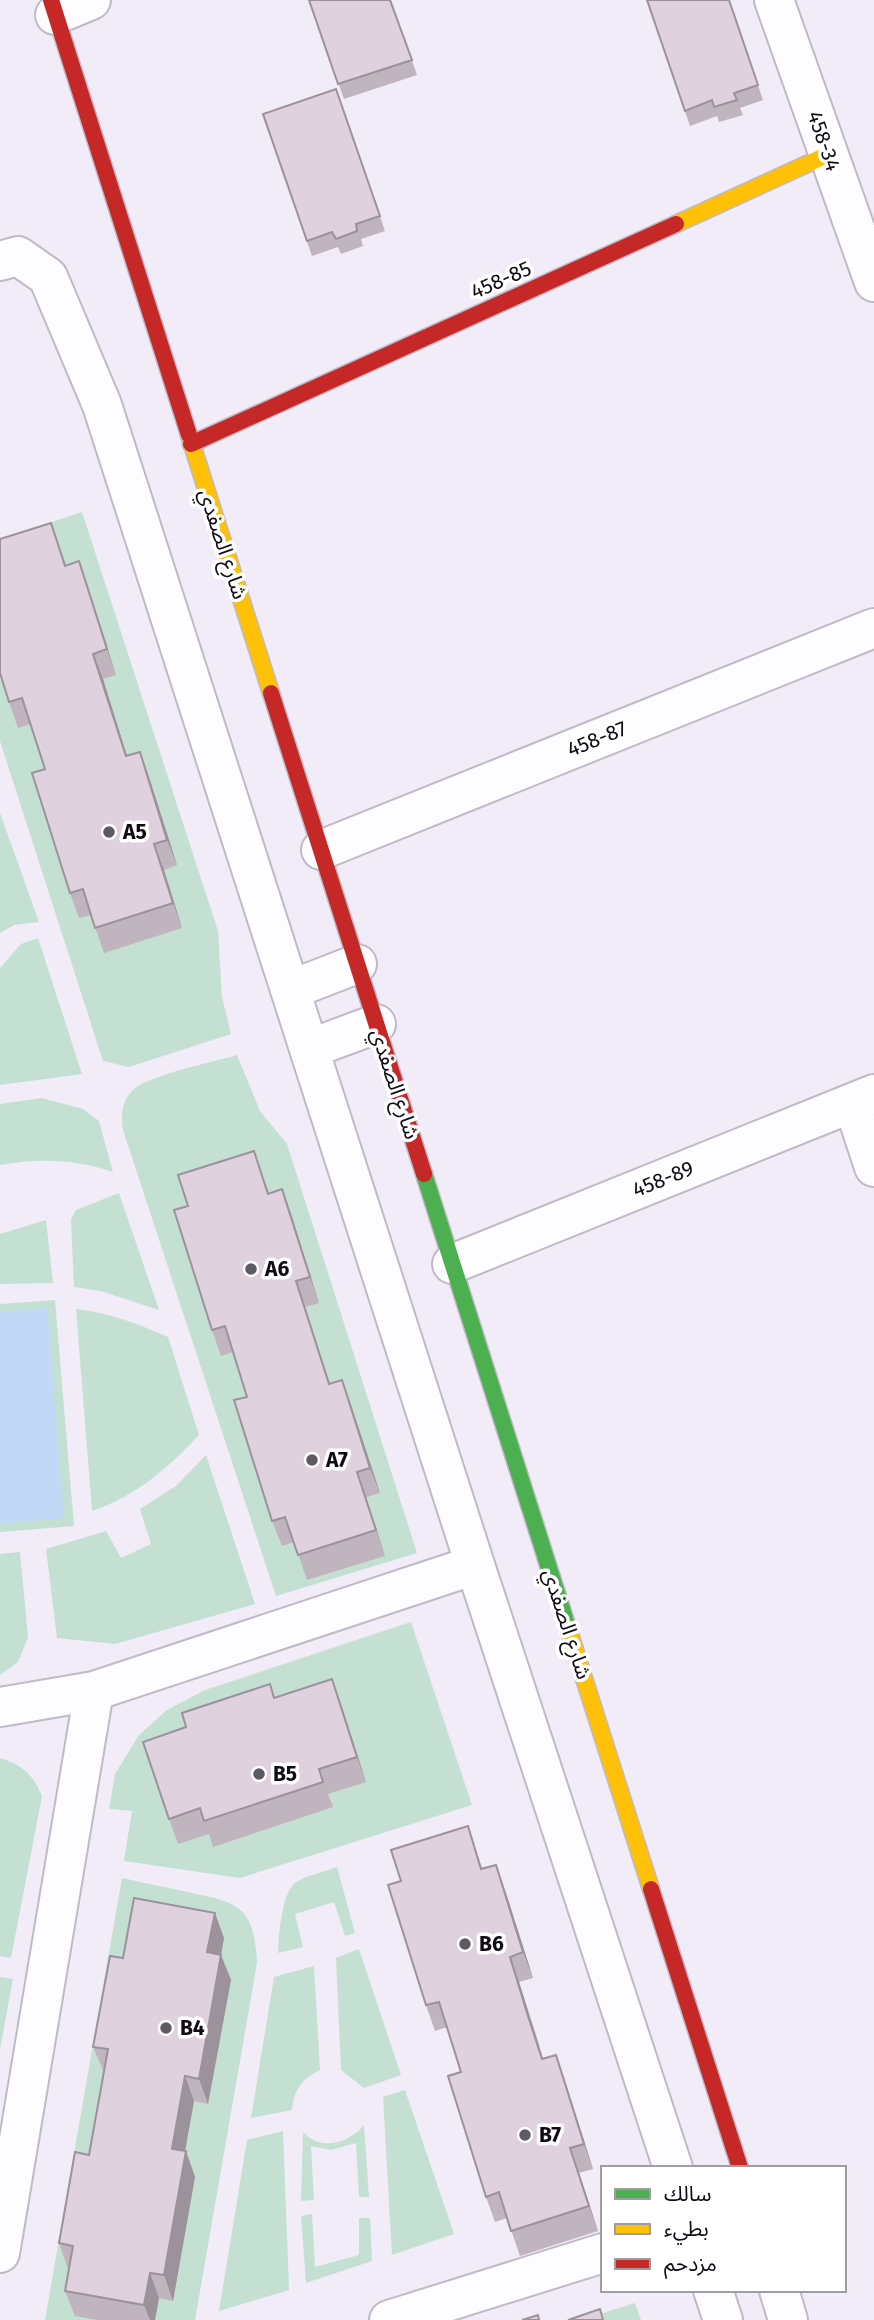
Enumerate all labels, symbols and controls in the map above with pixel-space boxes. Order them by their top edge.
street label: 458-34 [802,108,846,174]
street label: 458-85 [467,255,535,305]
street label: شارع الصفدي [190,486,253,603]
street label: 458-87 [563,715,631,763]
place label: A5 [122,819,147,845]
marker: A5 [101,824,117,840]
street label: شارع الصفدي [362,1026,425,1143]
street label: 458-89 [629,1155,697,1203]
place label: A6 [264,1256,289,1282]
marker: A6 [243,1261,259,1277]
place label: A7 [325,1447,348,1473]
marker: A7 [304,1452,320,1468]
street label: شارع الصفدي [534,1566,597,1683]
place label: B5 [273,1761,297,1787]
marker: B5 [251,1766,267,1782]
place label: B6 [479,1931,504,1957]
marker: B6 [457,1936,473,1952]
place label: B4 [180,2015,205,2041]
marker: B4 [158,2020,174,2036]
place label: B7 [539,2122,561,2148]
marker: B7 [517,2127,533,2143]
legend [601,2166,846,2292]
text: سالك [664,2181,711,2207]
text: بطيء [664,2216,709,2245]
text: مزدحم [664,2251,717,2279]

